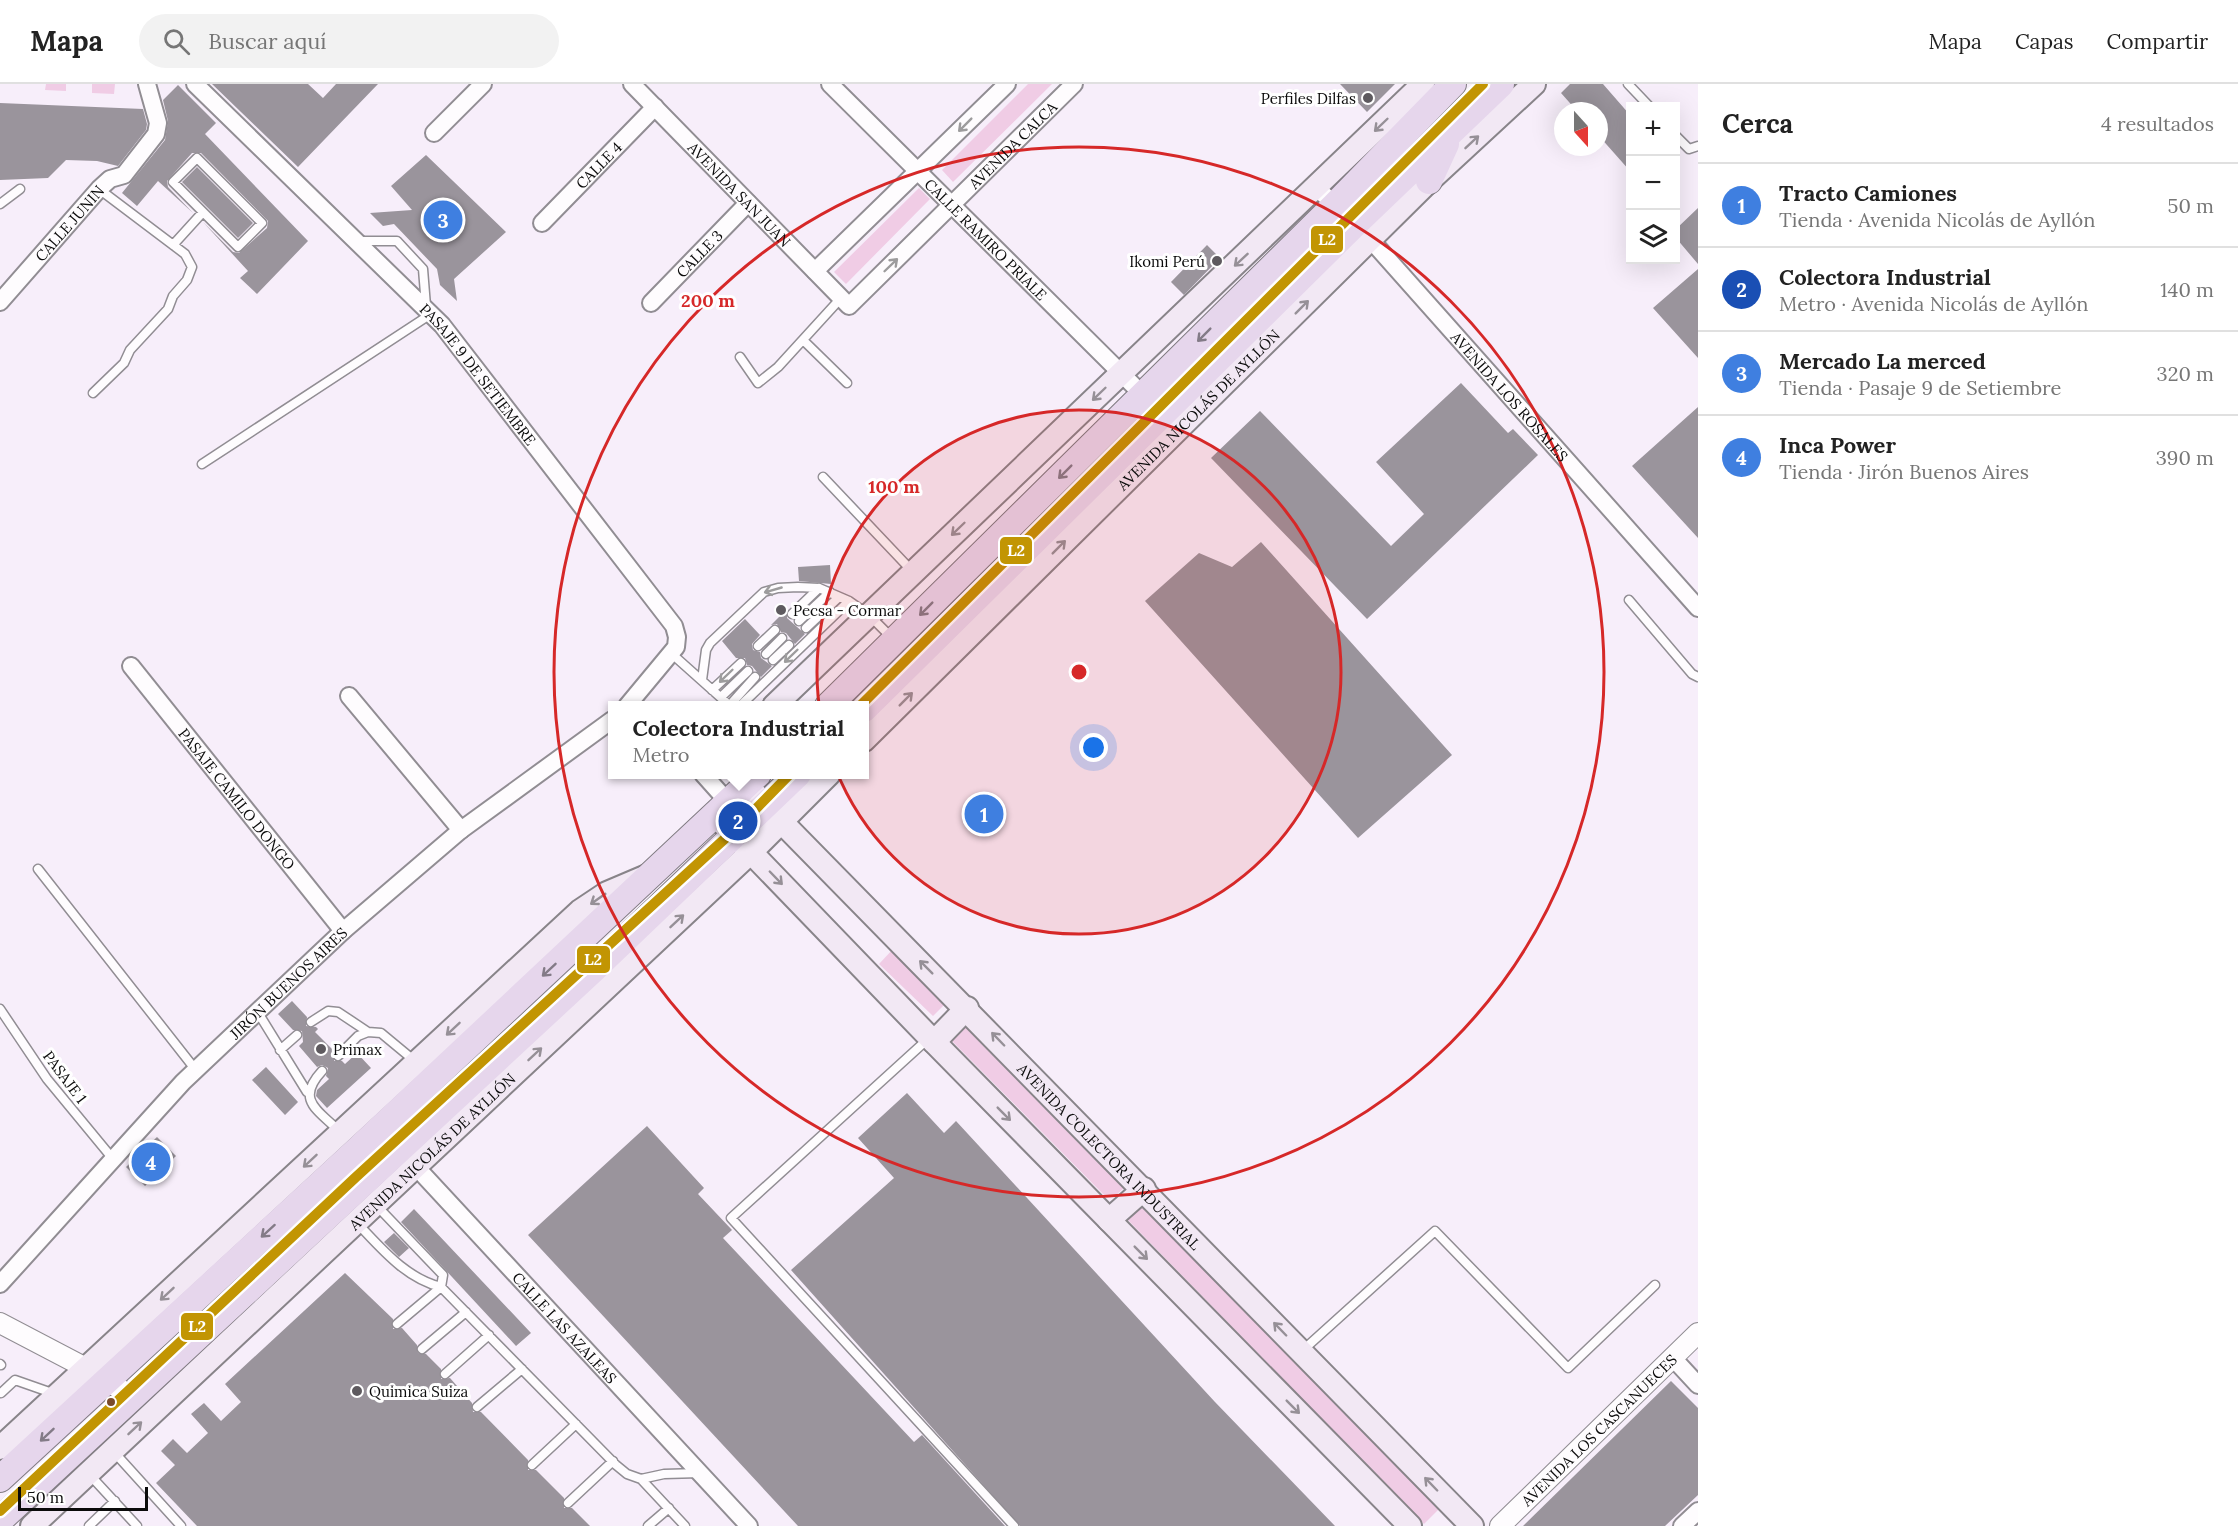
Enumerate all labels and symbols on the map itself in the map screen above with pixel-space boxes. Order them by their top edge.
place label: Perfiles Dilfas [1261,89,1356,108]
marker: Perfiles Dilfas [1361,91,1375,105]
street label: AVENIDA CALCA [964,97,1061,193]
north arrow [1554,102,1608,156]
one-way arrow [958,118,973,132]
one-way arrow [1374,118,1389,132]
one-way arrow [1464,135,1479,149]
street label: CALLE 4 [571,137,626,193]
street label: AVENIDA SAN JUAN [683,137,795,251]
street label: CALLE RAMIRO PRIALE [921,174,1051,304]
street label: CALLE JUNIN [31,181,108,265]
pin: 3 [424,198,462,242]
line badge: L2 [1310,225,1344,254]
street label: CALLE 3 [672,226,726,281]
text: L2 [1318,229,1336,249]
place label: Ikomi Perú [1129,252,1205,271]
one-way arrow [1233,253,1248,267]
marker: Ikomi Perú [1210,254,1224,268]
one-way arrow [883,258,898,273]
text: 200 m [681,289,735,312]
street label: PASAJE 9 DE SETIEMBRE [416,299,540,449]
one-way arrow [1295,299,1310,314]
street label: AVENIDA NICOLÁS DE AYLLÓN [1112,325,1283,495]
street label: AVENIDA LOS ROSALES [1446,327,1572,465]
one-way arrow [1197,328,1211,343]
one-way arrow [1092,387,1107,401]
one-way arrow [1058,465,1073,480]
text: 100 m [868,475,920,498]
one-way arrow [951,522,966,536]
line badge: L2 [999,536,1033,565]
text: L2 [1007,540,1025,560]
one-way arrow [1052,540,1067,555]
one-way arrow [764,585,783,597]
place label: Pecsa - Cormar [793,601,902,620]
one-way arrow [919,601,934,616]
marker: Pecsa - Cormar [774,603,788,617]
one-way arrow [784,649,799,664]
centre of rings [1069,662,1089,682]
one-way arrow [719,669,734,684]
one-way arrow [898,692,913,707]
street label: PASAJE CAMILO DONGO [175,724,300,873]
your location [1079,733,1108,762]
pin: 1 [964,792,1004,836]
pin: 2 [718,798,758,844]
one-way arrow [768,871,783,886]
one-way arrow [590,893,607,905]
one-way arrow [669,914,684,928]
street label: JIRÓN BUENOS AIRES [225,923,351,1044]
line badge: L2 [576,945,611,974]
text: L2 [584,949,602,969]
one-way arrow [919,959,934,974]
one-way arrow [542,963,557,977]
one-way arrow [446,1022,461,1036]
one-way arrow [990,1032,1005,1047]
place label: Primax [333,1040,382,1059]
marker: Primax [314,1042,328,1056]
street label: PASAJE 1 [39,1047,91,1107]
one-way arrow [527,1047,542,1061]
street label: AVENIDA COLECTORA INDUSTRIAL [1013,1058,1205,1254]
street label: AVENIDA NICOLÁS DE AYLLÓN [344,1069,519,1234]
one-way arrow [997,1106,1012,1121]
pin: 4 [132,1140,170,1184]
one-way arrow [303,1154,318,1168]
one-way arrow [261,1224,276,1238]
one-way arrow [1134,1245,1148,1260]
street label: CALLE LAS AZALEAS [509,1268,621,1387]
one-way arrow [160,1287,175,1301]
line badge: L2 [180,1312,214,1341]
text: L2 [188,1316,206,1336]
one-way arrow [1273,1322,1288,1337]
street label: AVENIDA LOS CASCANUECES [1516,1350,1681,1510]
place label: Quimica Suiza [369,1382,469,1401]
marker: Quimica Suiza [350,1384,364,1398]
unlabelled marker [105,1396,117,1408]
one-way arrow [1285,1399,1300,1414]
one-way arrow [128,1421,143,1436]
one-way arrow [40,1428,55,1442]
one-way arrow [1423,1477,1438,1492]
scale bar [18,1484,148,1512]

